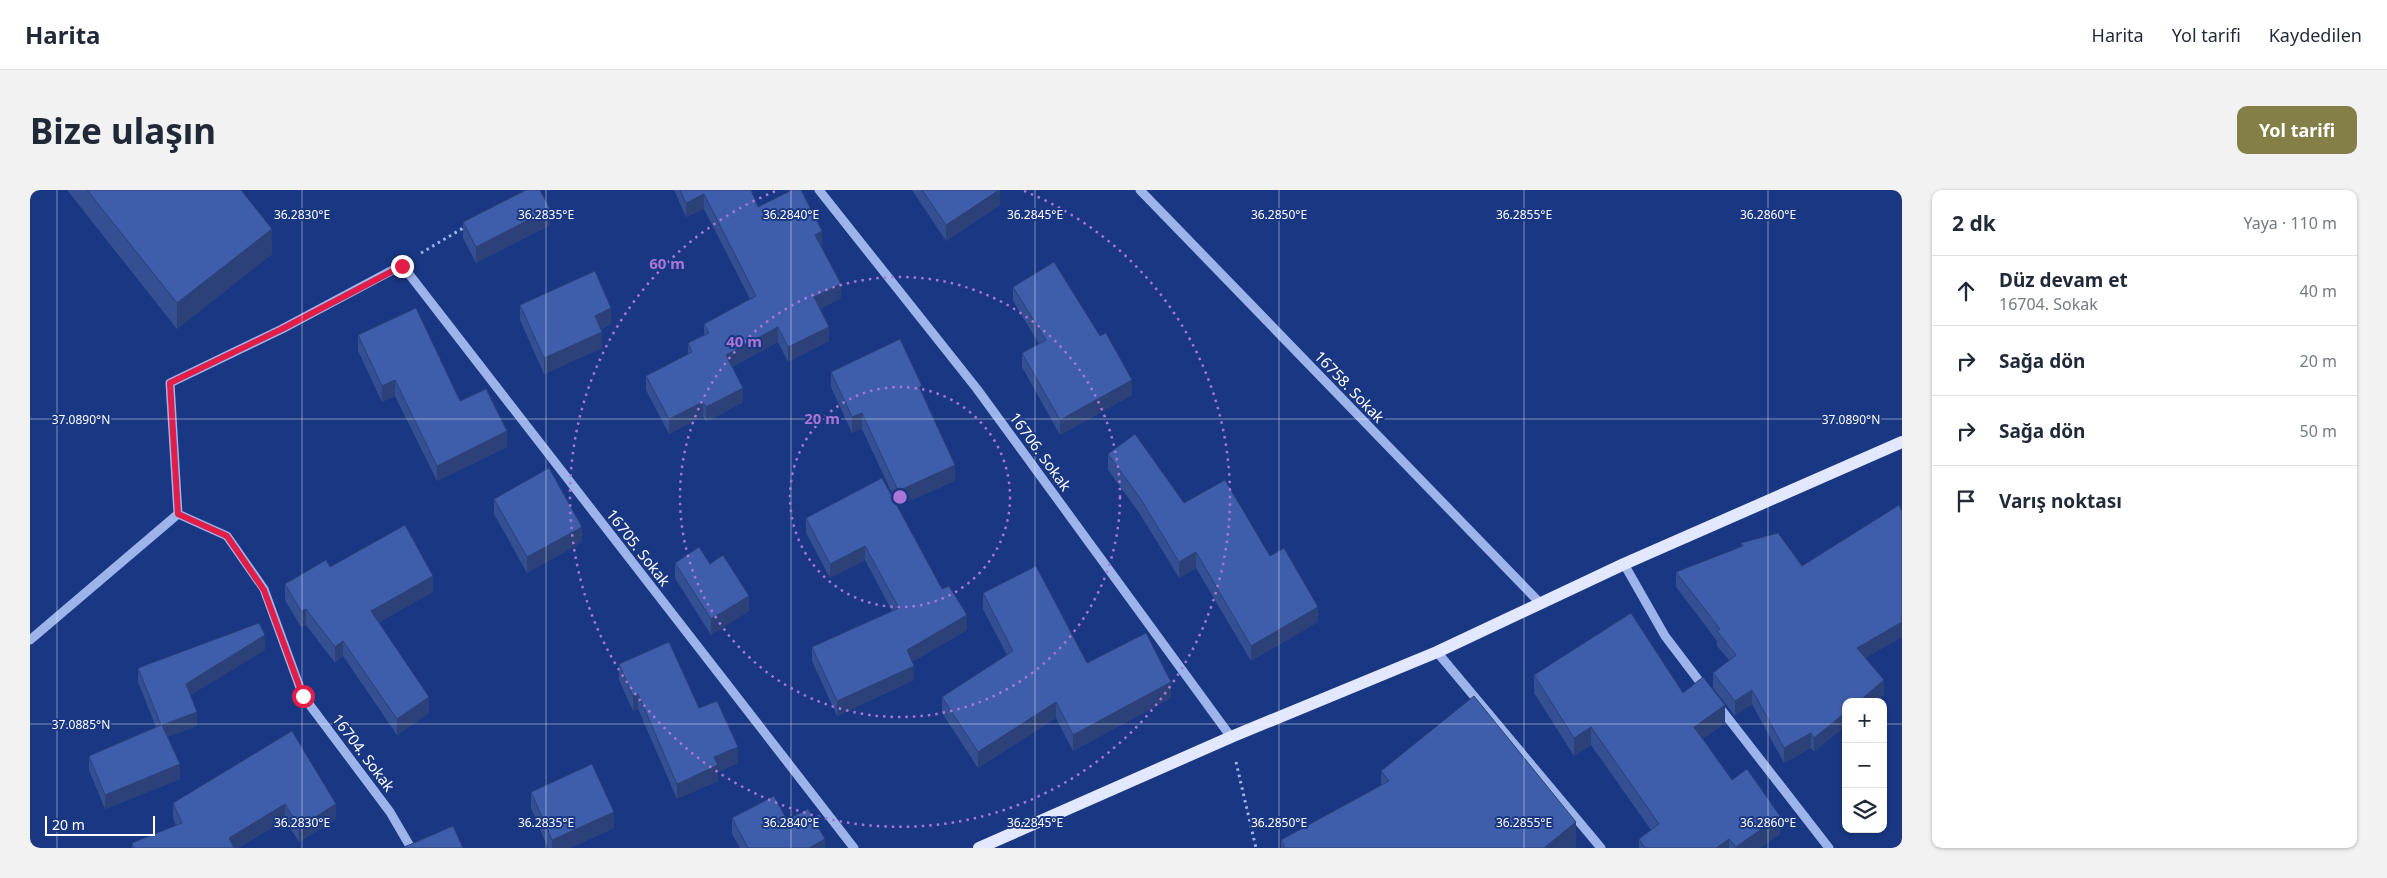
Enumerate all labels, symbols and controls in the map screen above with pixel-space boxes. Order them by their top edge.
text: Harita [25,18,100,51]
text: Harita [2092,23,2144,47]
text: Yol tarifi [2172,23,2241,47]
text: Kaydedilen [2269,23,2362,47]
button: Yol tarifi [2237,106,2357,154]
text: Bize ulaşın [30,107,216,154]
text: 36.2830°E [274,206,330,223]
text: 36.2835°E [518,206,574,223]
text: 36.2840°E [763,206,819,223]
text: 36.2845°E [1007,206,1063,223]
text: 36.2850°E [1251,206,1307,223]
text: 36.2855°E [1496,206,1552,223]
text: 36.2860°E [1740,206,1796,223]
text: 2 dk [1952,209,1996,237]
text: Yaya · 110 m [2243,212,2337,234]
text: 60 m [649,253,685,273]
route end [391,255,414,278]
text: Düz devam et [1999,267,2128,293]
icon: ahead [1952,277,1980,305]
text: 40 m [2300,280,2337,302]
text: 16704. Sokak [1999,293,2098,315]
text: 40 m [726,331,762,351]
street label: 16758. Sokak [1310,346,1389,427]
icon: right [1952,347,1980,375]
text: Sağa dön [1999,348,2085,374]
text: 20 m [2300,350,2337,372]
text: 20 m [804,408,840,428]
street label: 16706. Sokak [1006,408,1076,495]
text: 37.0890°N [52,411,110,428]
text: 37.0890°N [1822,411,1880,428]
icon: right [1952,417,1980,445]
text: Sağa dön [1999,418,2085,444]
text: 50 m [2300,420,2337,442]
icon: arrive [1952,487,1980,515]
centre of rings [891,488,909,506]
text: Varış noktası [1999,488,2122,514]
street label: 16705. Sokak [602,505,675,590]
route start [292,685,315,708]
map controls [1842,698,1887,833]
button: + [1842,698,1887,743]
street label: 16704. Sokak [328,709,400,795]
text: 37.0885°N [52,716,110,733]
button: − [1842,743,1887,788]
button: layers [1842,788,1887,833]
scale bar [45,813,155,836]
text: 36.2830°E [274,814,330,831]
text: 36.2835°E [518,814,574,831]
text: 36.2840°E [763,814,819,831]
text: 36.2845°E [1007,814,1063,831]
text: 36.2850°E [1251,814,1307,831]
text: 36.2855°E [1496,814,1552,831]
text: 36.2860°E [1740,814,1796,831]
text: 20 m [52,815,85,834]

